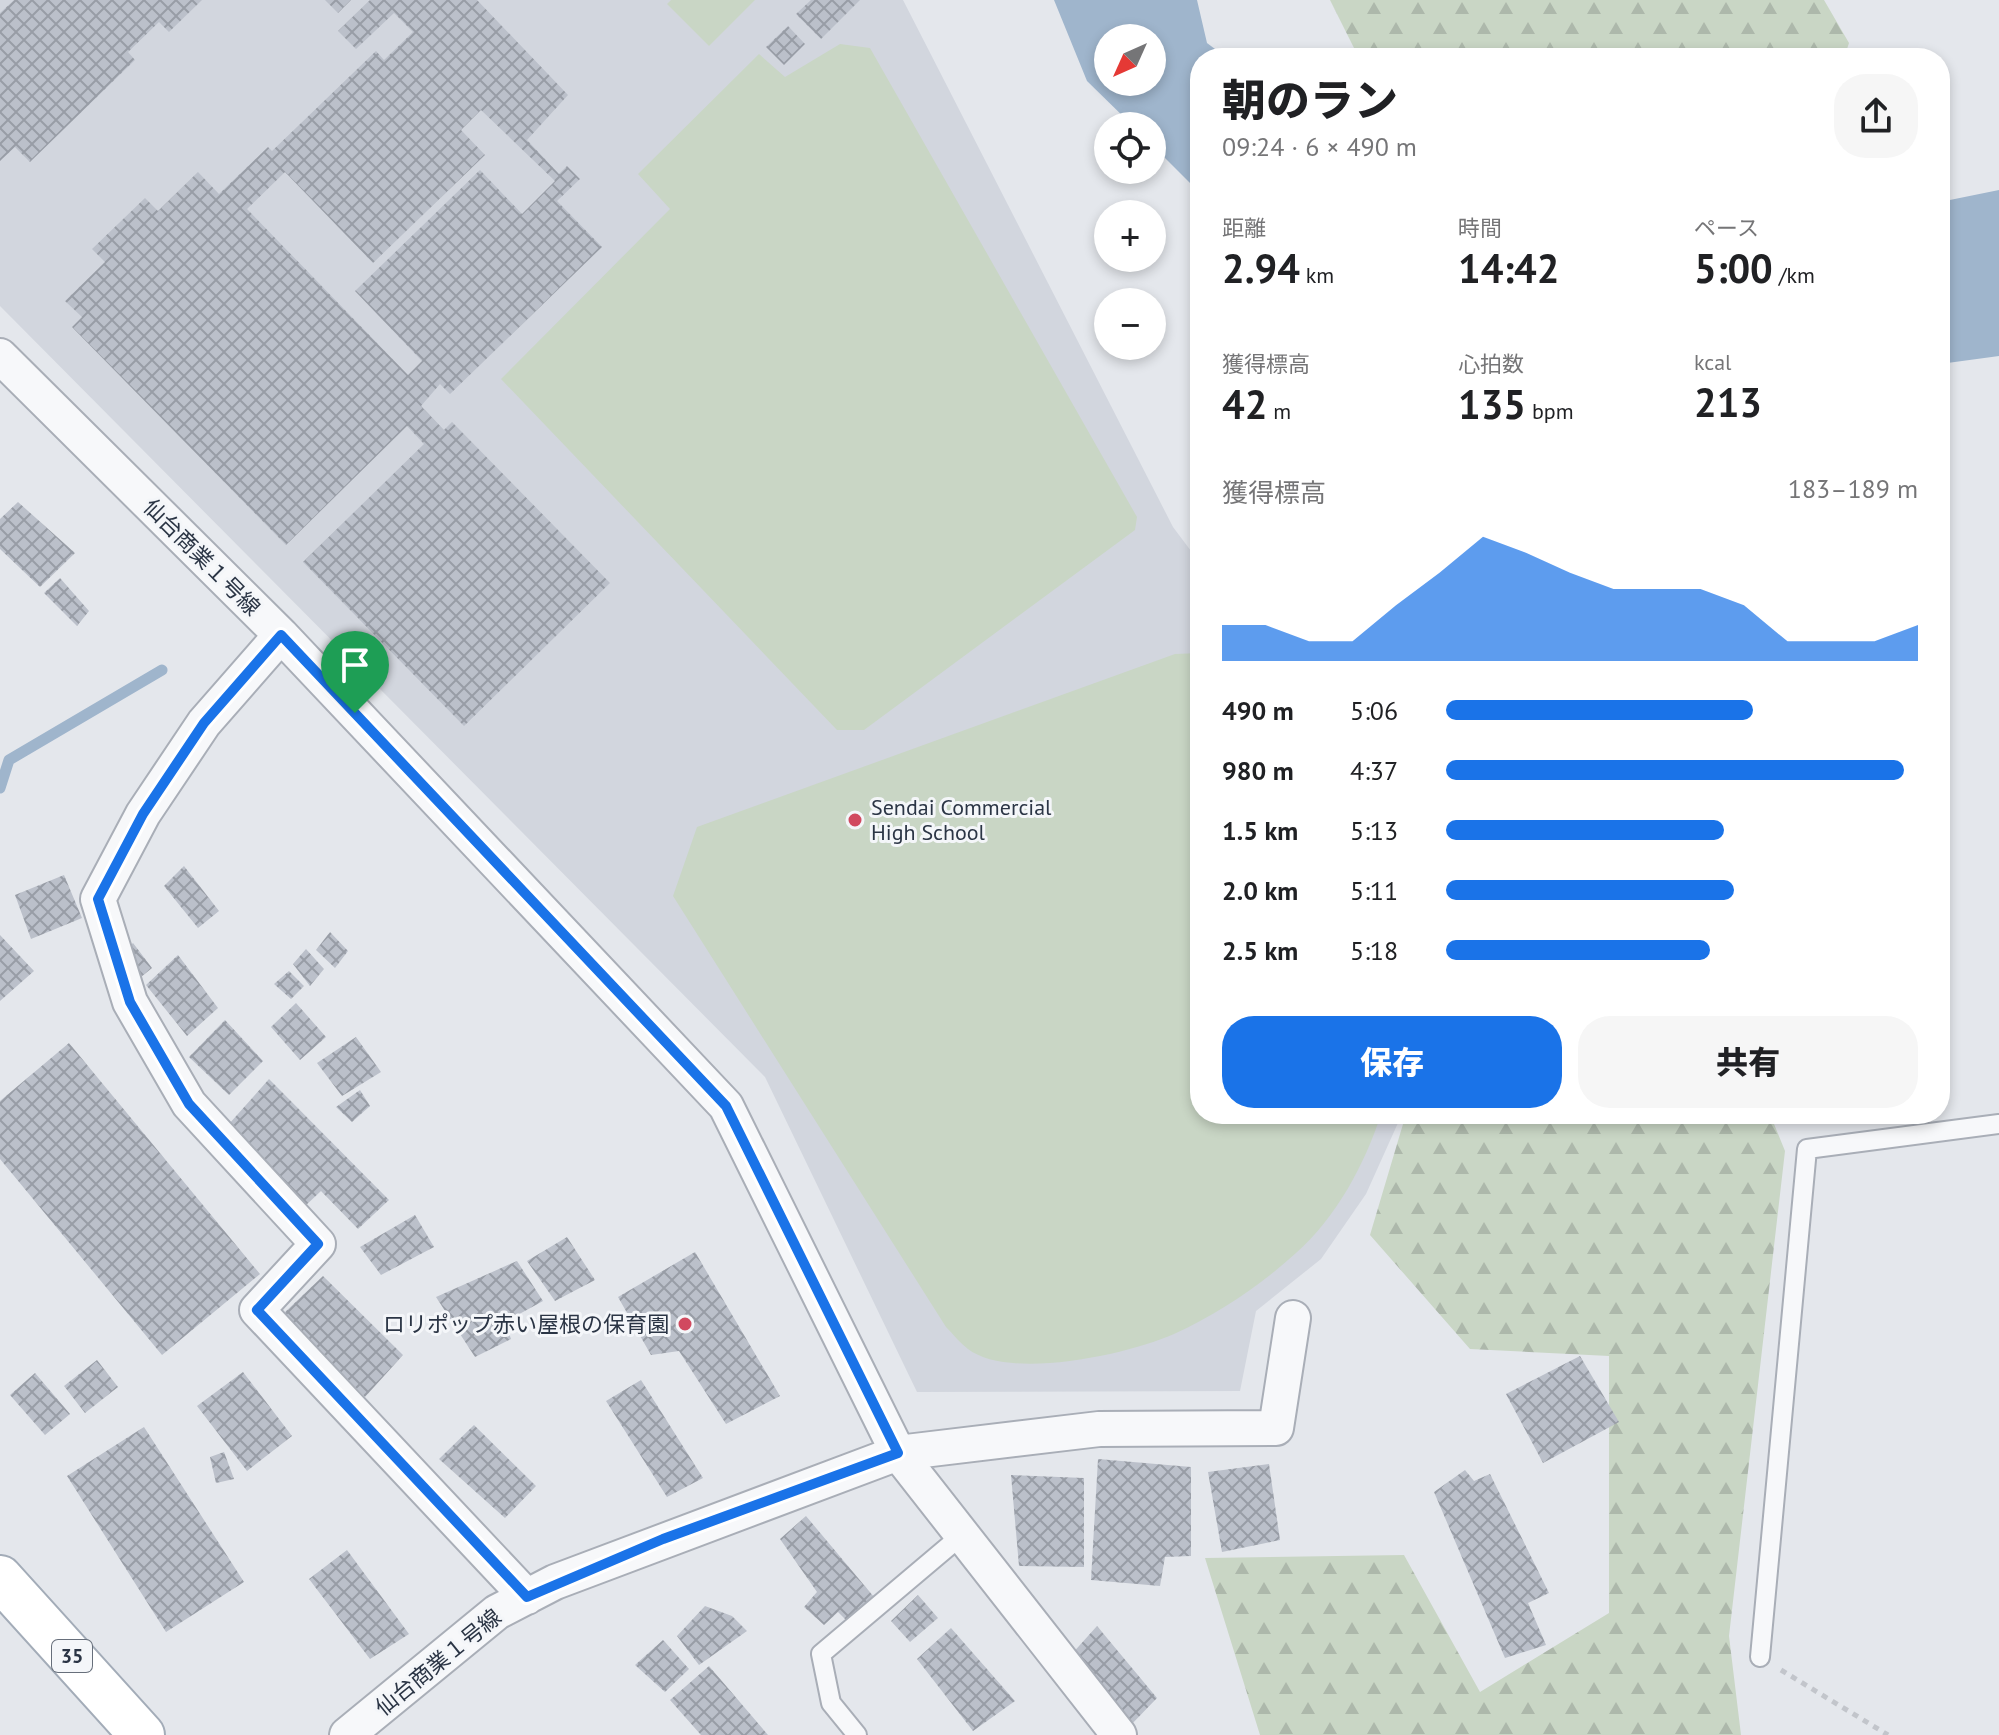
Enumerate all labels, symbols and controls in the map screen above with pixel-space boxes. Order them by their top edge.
north arrow [1094,24,1166,96]
map controls [1094,24,1166,360]
text: 朝のラン [1222,71,1398,128]
button: share [1834,74,1918,158]
button: locate [1094,112,1166,184]
text: 09:24 · 6 × 490 m [1222,130,1417,163]
button: + [1094,200,1166,272]
text: 距離 [1222,214,1266,242]
text: 時間 [1458,214,1502,242]
text: ペース [1694,214,1759,242]
text: 2.94 [1222,242,1300,294]
text: 14:42 [1458,242,1559,294]
text: 5:00 [1694,242,1773,294]
text: km [1300,261,1334,289]
text: /km [1773,261,1815,289]
button: − [1094,288,1166,360]
text: kcal [1694,348,1732,376]
text: 獲得標高 [1222,350,1310,378]
text: 心拍数 [1458,350,1524,378]
text: 213 [1694,376,1762,428]
text: 42 [1222,378,1267,430]
text: 135 [1458,378,1526,430]
text: m [1267,397,1291,425]
text: bpm [1526,397,1574,425]
text: 183–189 m [1788,472,1918,505]
text: 獲得標高 [1222,476,1326,509]
street label: 仙台商業１号線 [138,493,266,621]
pin [321,631,389,713]
icon: arrive [333,643,377,687]
text: 490 m [1222,694,1294,727]
text: 5:06 [1350,694,1398,727]
text: 980 m [1222,754,1294,787]
text: 4:37 [1350,754,1398,787]
place label: Sendai Commercial High School [871,793,1052,846]
marker: Sendai Commercial High School [846,811,864,829]
text: 1.5 km [1222,814,1298,847]
text: 5:13 [1350,814,1398,847]
text: 2.0 km [1222,874,1298,907]
text: 5:11 [1350,874,1398,907]
text: 2.5 km [1222,934,1298,967]
text: 5:18 [1350,934,1398,967]
button: 保存 [1222,1016,1562,1108]
button: 共有 [1578,1016,1918,1108]
place label: ロリポップ赤い屋根の保育園 [383,1310,669,1338]
marker: ロリポップ赤い屋根の保育園 [676,1315,694,1333]
street label: 仙台商業１号線 [369,1603,507,1721]
road number: 35 [52,1640,92,1672]

